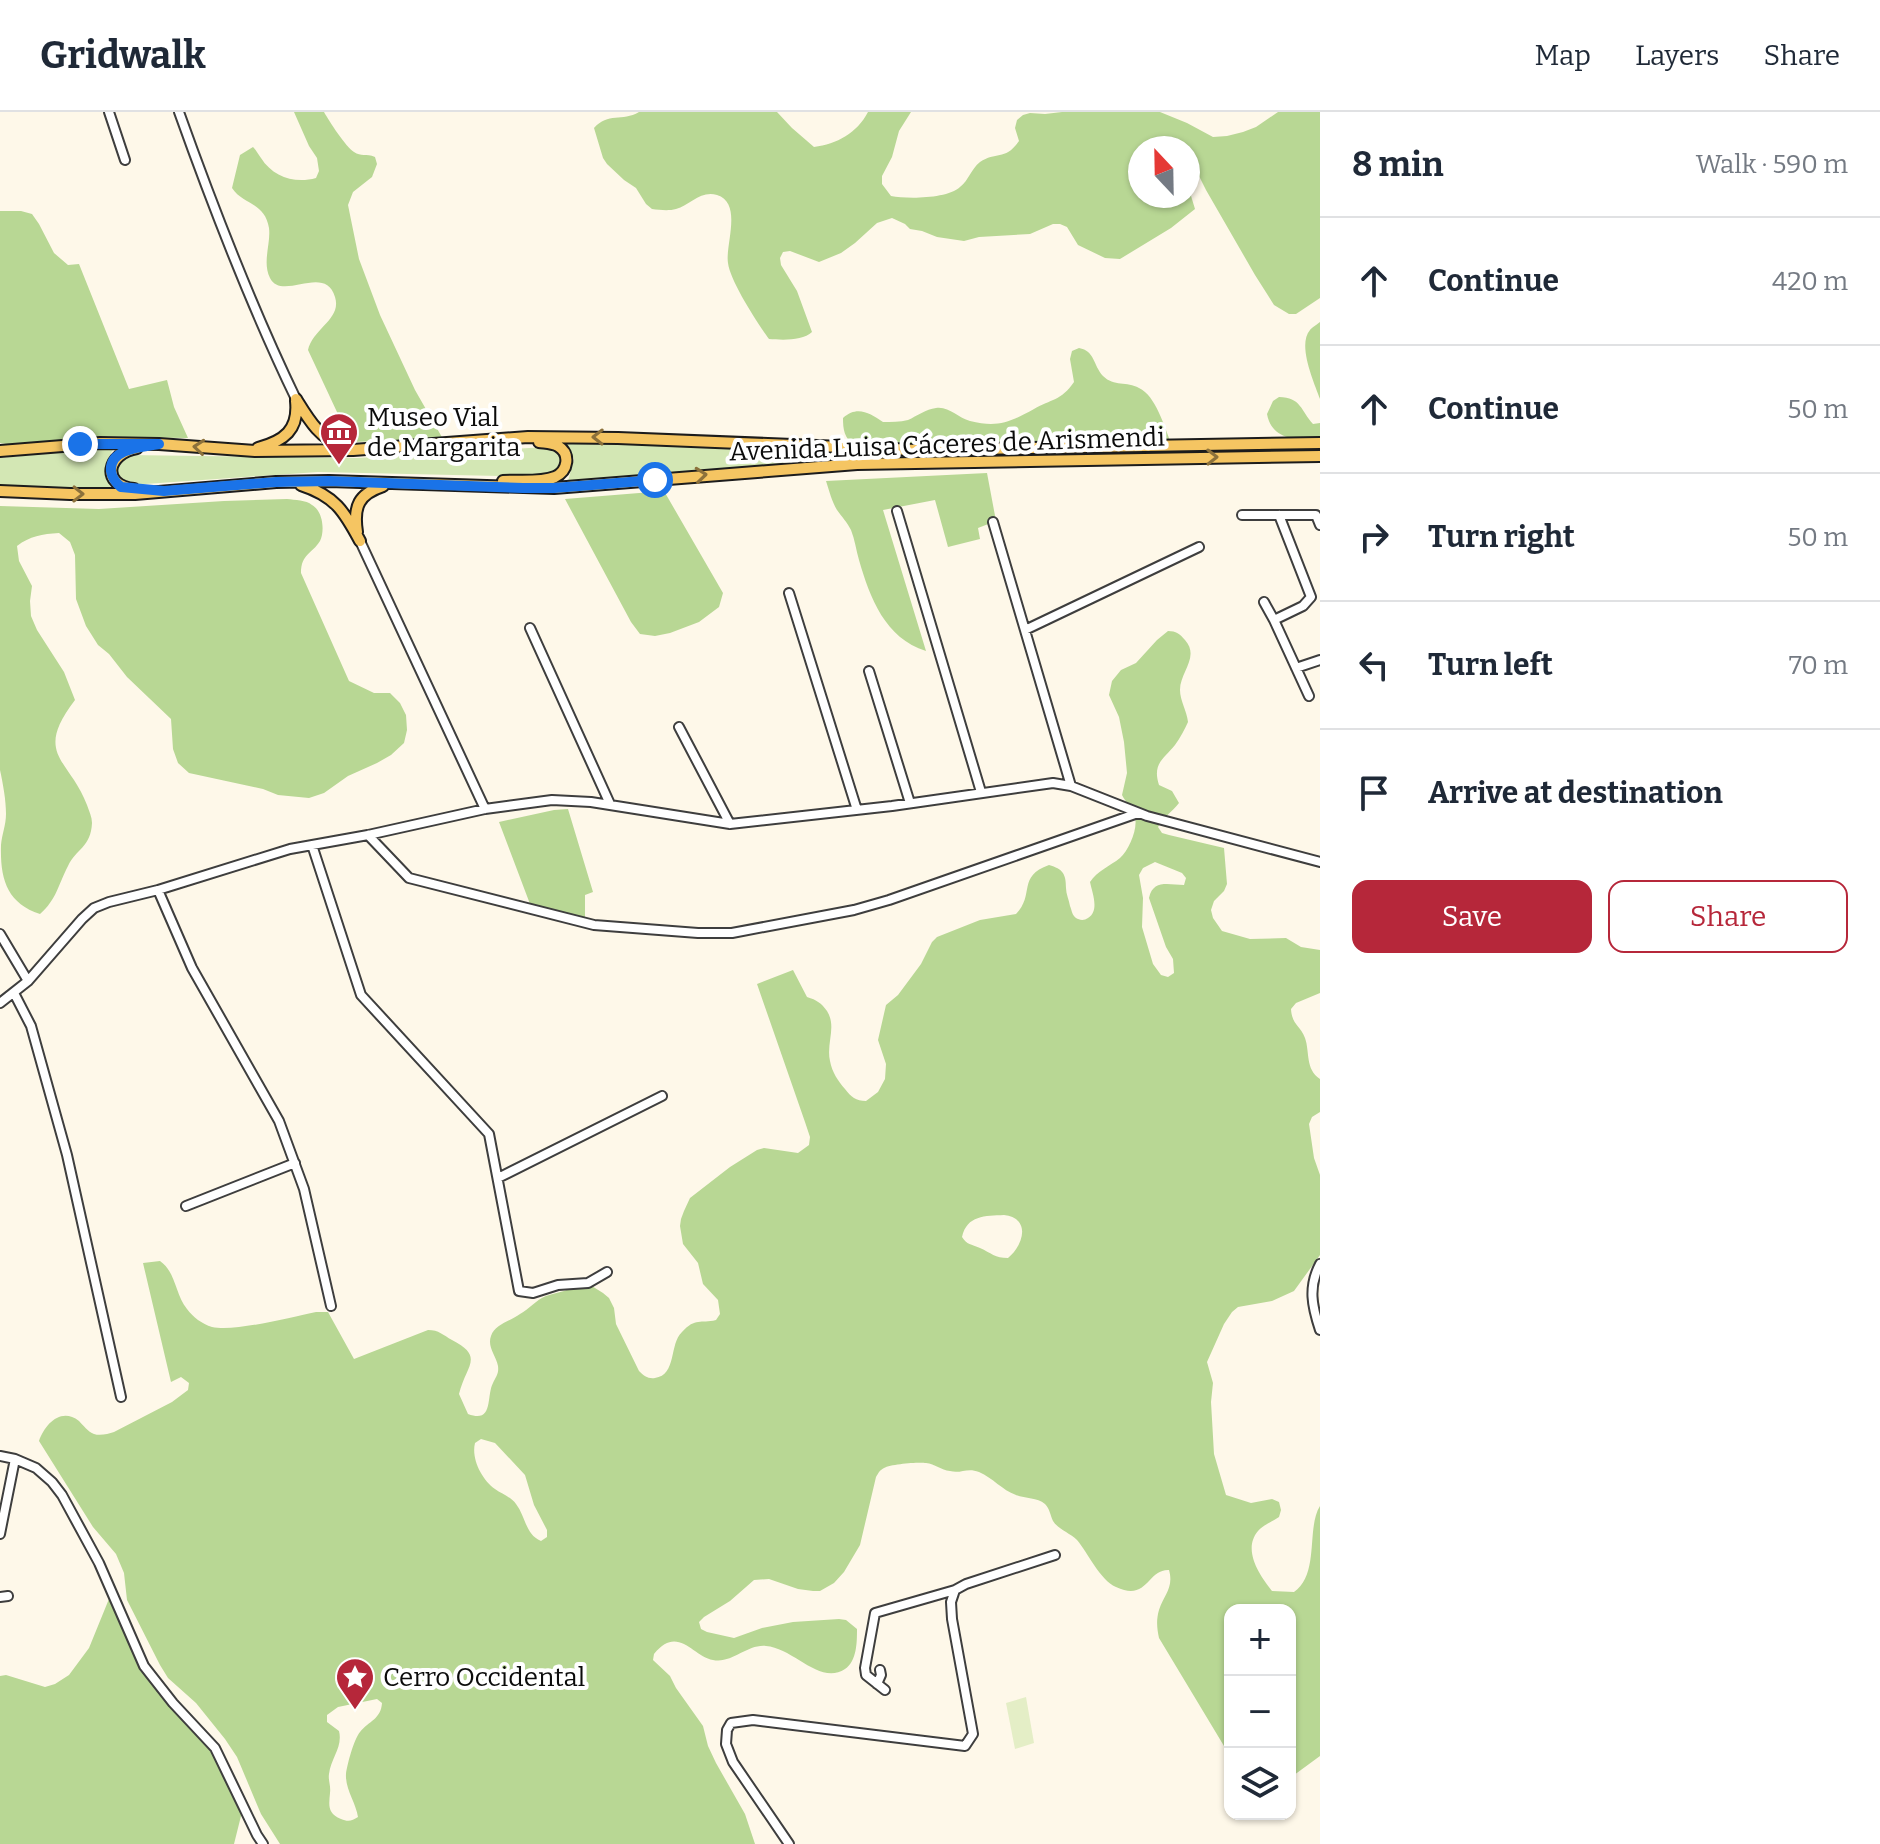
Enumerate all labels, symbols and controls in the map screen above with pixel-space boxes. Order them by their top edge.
text: Gridwalk [40,32,206,78]
text: Map [1534,39,1591,72]
text: Layers [1635,39,1719,72]
text: Share [1763,39,1840,72]
north arrow [1128,136,1200,208]
text: 8 min [1352,144,1444,185]
text: Walk · 590 m [1696,149,1848,180]
icon: ahead [1352,259,1396,303]
text: Continue [1428,263,1559,299]
text: 420 m [1772,266,1848,297]
icon: ahead [1352,387,1396,431]
text: Continue [1428,391,1559,427]
text: 50 m [1787,394,1848,425]
place label: Museo Vial de Margarita [367,402,521,463]
museum icon: Museo Vial de Margarita [318,411,360,466]
street label: Avenida Luisa Cáceres de Arismendi [729,421,1166,468]
route end [62,426,98,462]
one-way arrow [591,429,604,446]
one-way arrow [192,439,205,456]
one-way arrow [1206,448,1219,466]
route start [637,462,673,498]
one-way arrow [695,467,708,484]
one-way arrow [72,486,85,503]
icon: right [1352,515,1396,559]
text: Turn right [1428,519,1575,555]
text: 50 m [1787,522,1848,553]
icon: left [1352,643,1396,687]
text: Turn left [1428,647,1553,683]
text: 70 m [1789,650,1848,681]
icon: arrive [1352,771,1396,815]
text: Arrive at destination [1428,775,1723,811]
button: Save [1352,880,1592,953]
button: Share [1608,880,1848,953]
map controls [1224,1604,1296,1820]
button: + [1224,1604,1296,1676]
place icon: Cerro Occidental [334,1656,376,1711]
place label: Cerro Occidental [383,1662,585,1693]
button: − [1224,1676,1296,1748]
button: layers [1224,1748,1296,1820]

